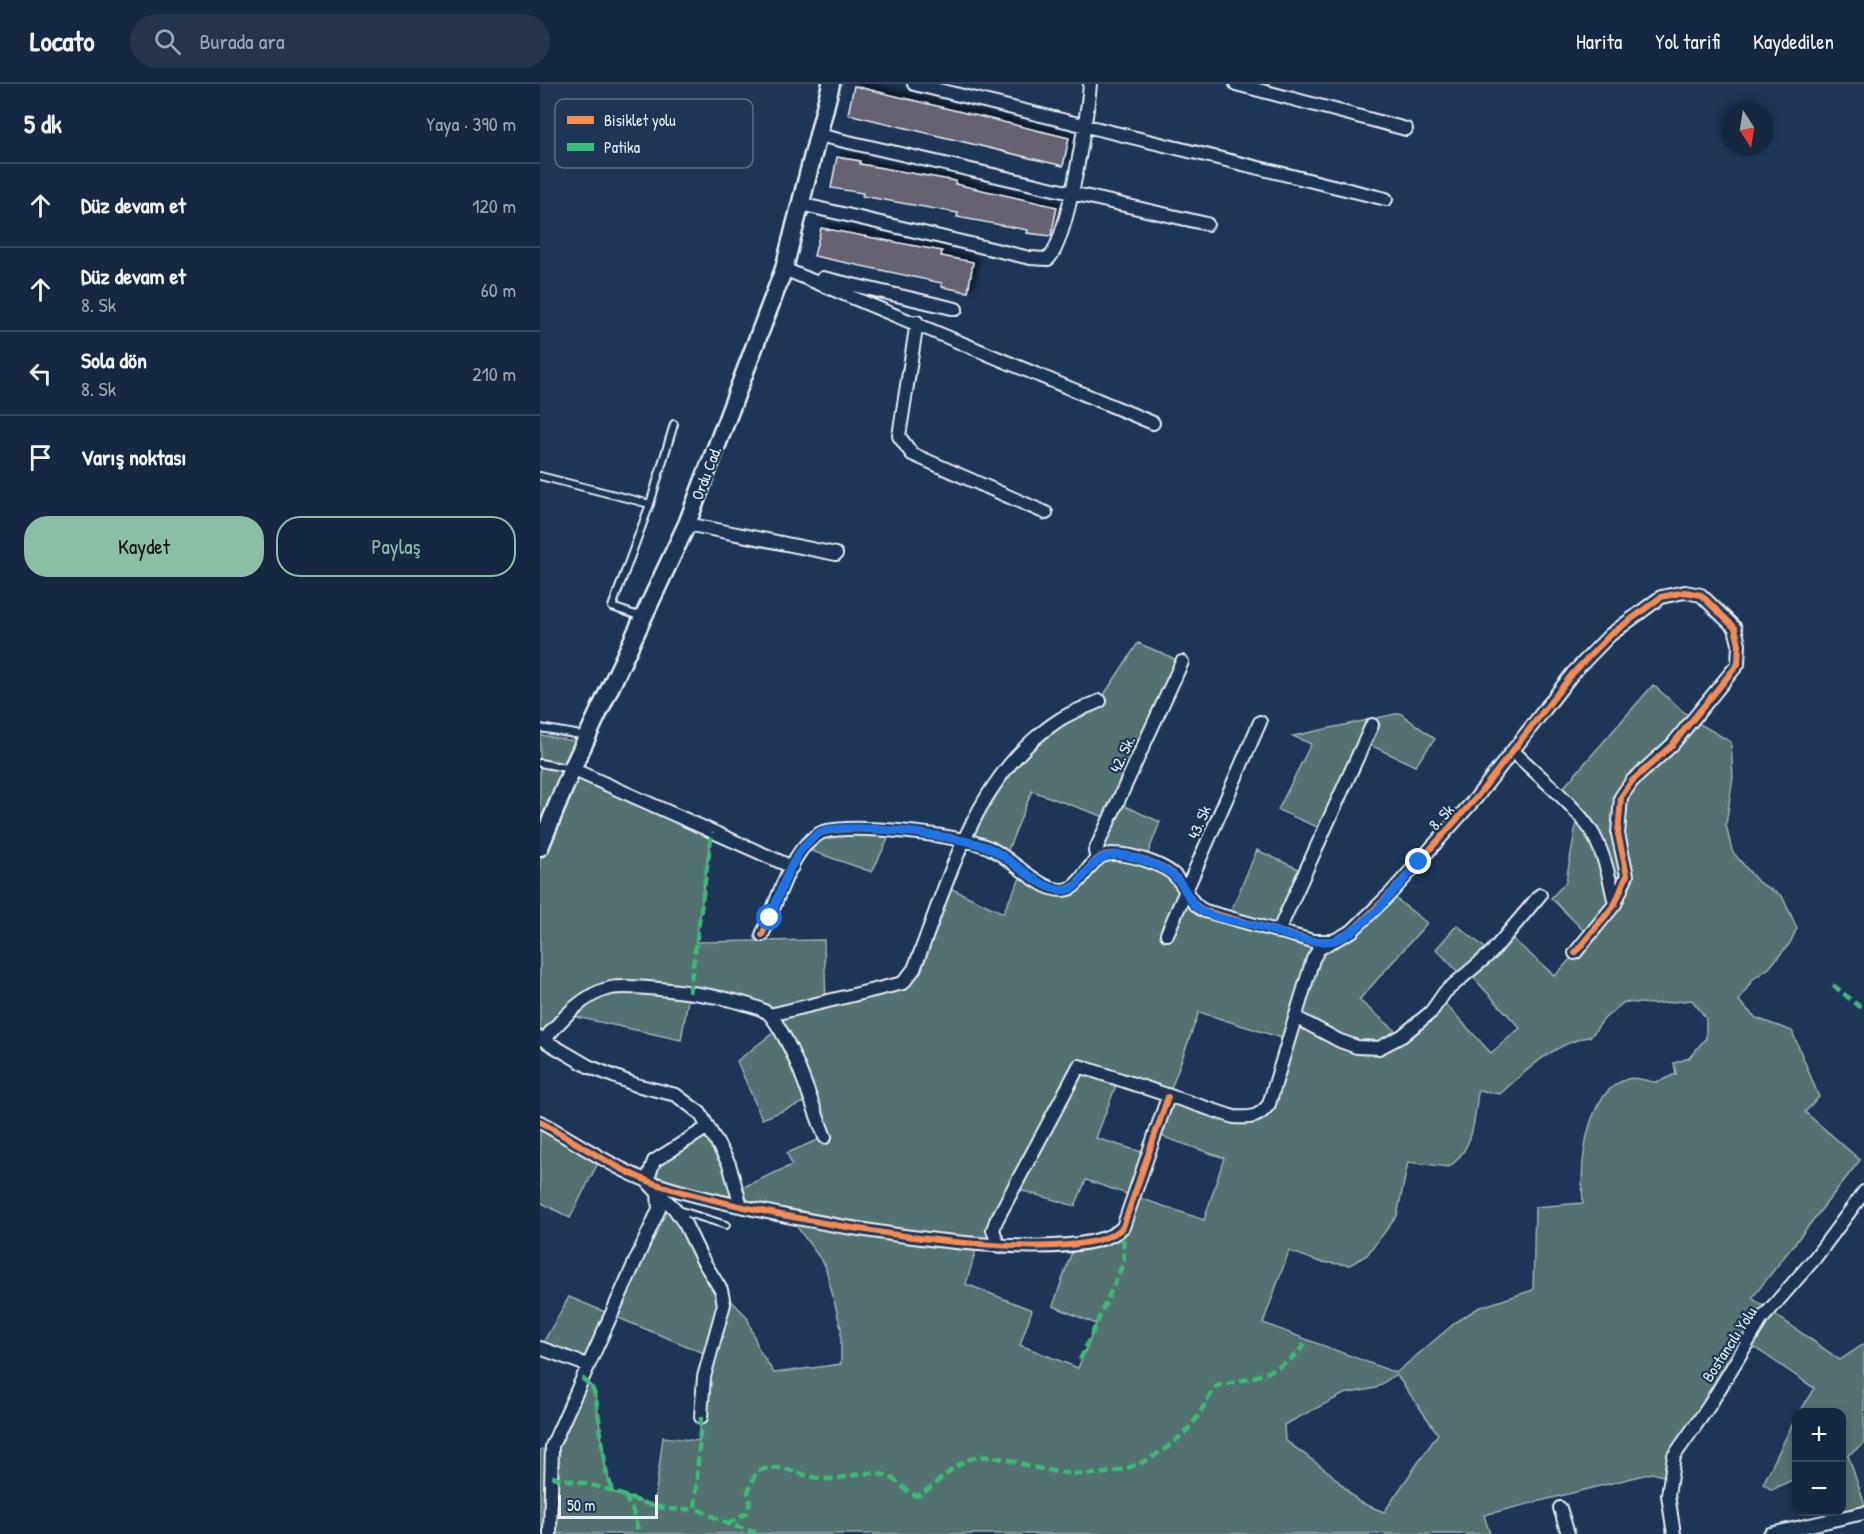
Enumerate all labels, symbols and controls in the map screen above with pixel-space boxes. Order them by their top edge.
search box [130,14,550,68]
text: Locato [30,22,94,60]
icon: search [151,25,184,58]
text: Burada ara [199,26,285,56]
text: Harita [1576,27,1622,56]
text: Yol tarifi [1655,27,1720,56]
text: Kaydedilen [1753,27,1834,56]
legend [555,99,753,168]
north arrow [1720,102,1774,156]
text: 5 dk [24,106,62,141]
text: Bisiklet yolu [604,109,676,131]
text: Yaya · 390 m [426,110,516,137]
text: Patika [604,136,640,158]
icon: ahead [24,189,57,222]
text: Düz devam et [81,190,186,220]
text: 120 m [472,192,516,219]
text: Düz devam et [81,261,186,291]
icon: ahead [24,273,57,306]
text: 60 m [481,276,516,303]
text: 8. Sk [81,291,116,318]
text: Sola dön [81,345,147,375]
icon: left [24,357,57,390]
text: 210 m [472,360,516,387]
text: 8. Sk [81,375,116,402]
icon: arrive [24,441,57,474]
text: Varış noktası [81,442,186,472]
street label: Ordu Cad. [686,443,726,503]
button: Kaydet [24,516,264,577]
button: Paylaş [276,516,516,577]
street label: 42. Sk. [1104,732,1140,776]
street label: 8. Sk [1423,799,1459,835]
street label: 43. Sk [1182,802,1216,842]
route end [1405,848,1431,874]
route start [756,904,782,930]
street label: Bostancılı Yolu [1697,1302,1762,1386]
map controls [1792,1408,1846,1516]
button: + [1792,1408,1846,1462]
button: − [1792,1462,1846,1516]
scale bar [558,1492,658,1520]
text: 50 m [567,1494,596,1516]

